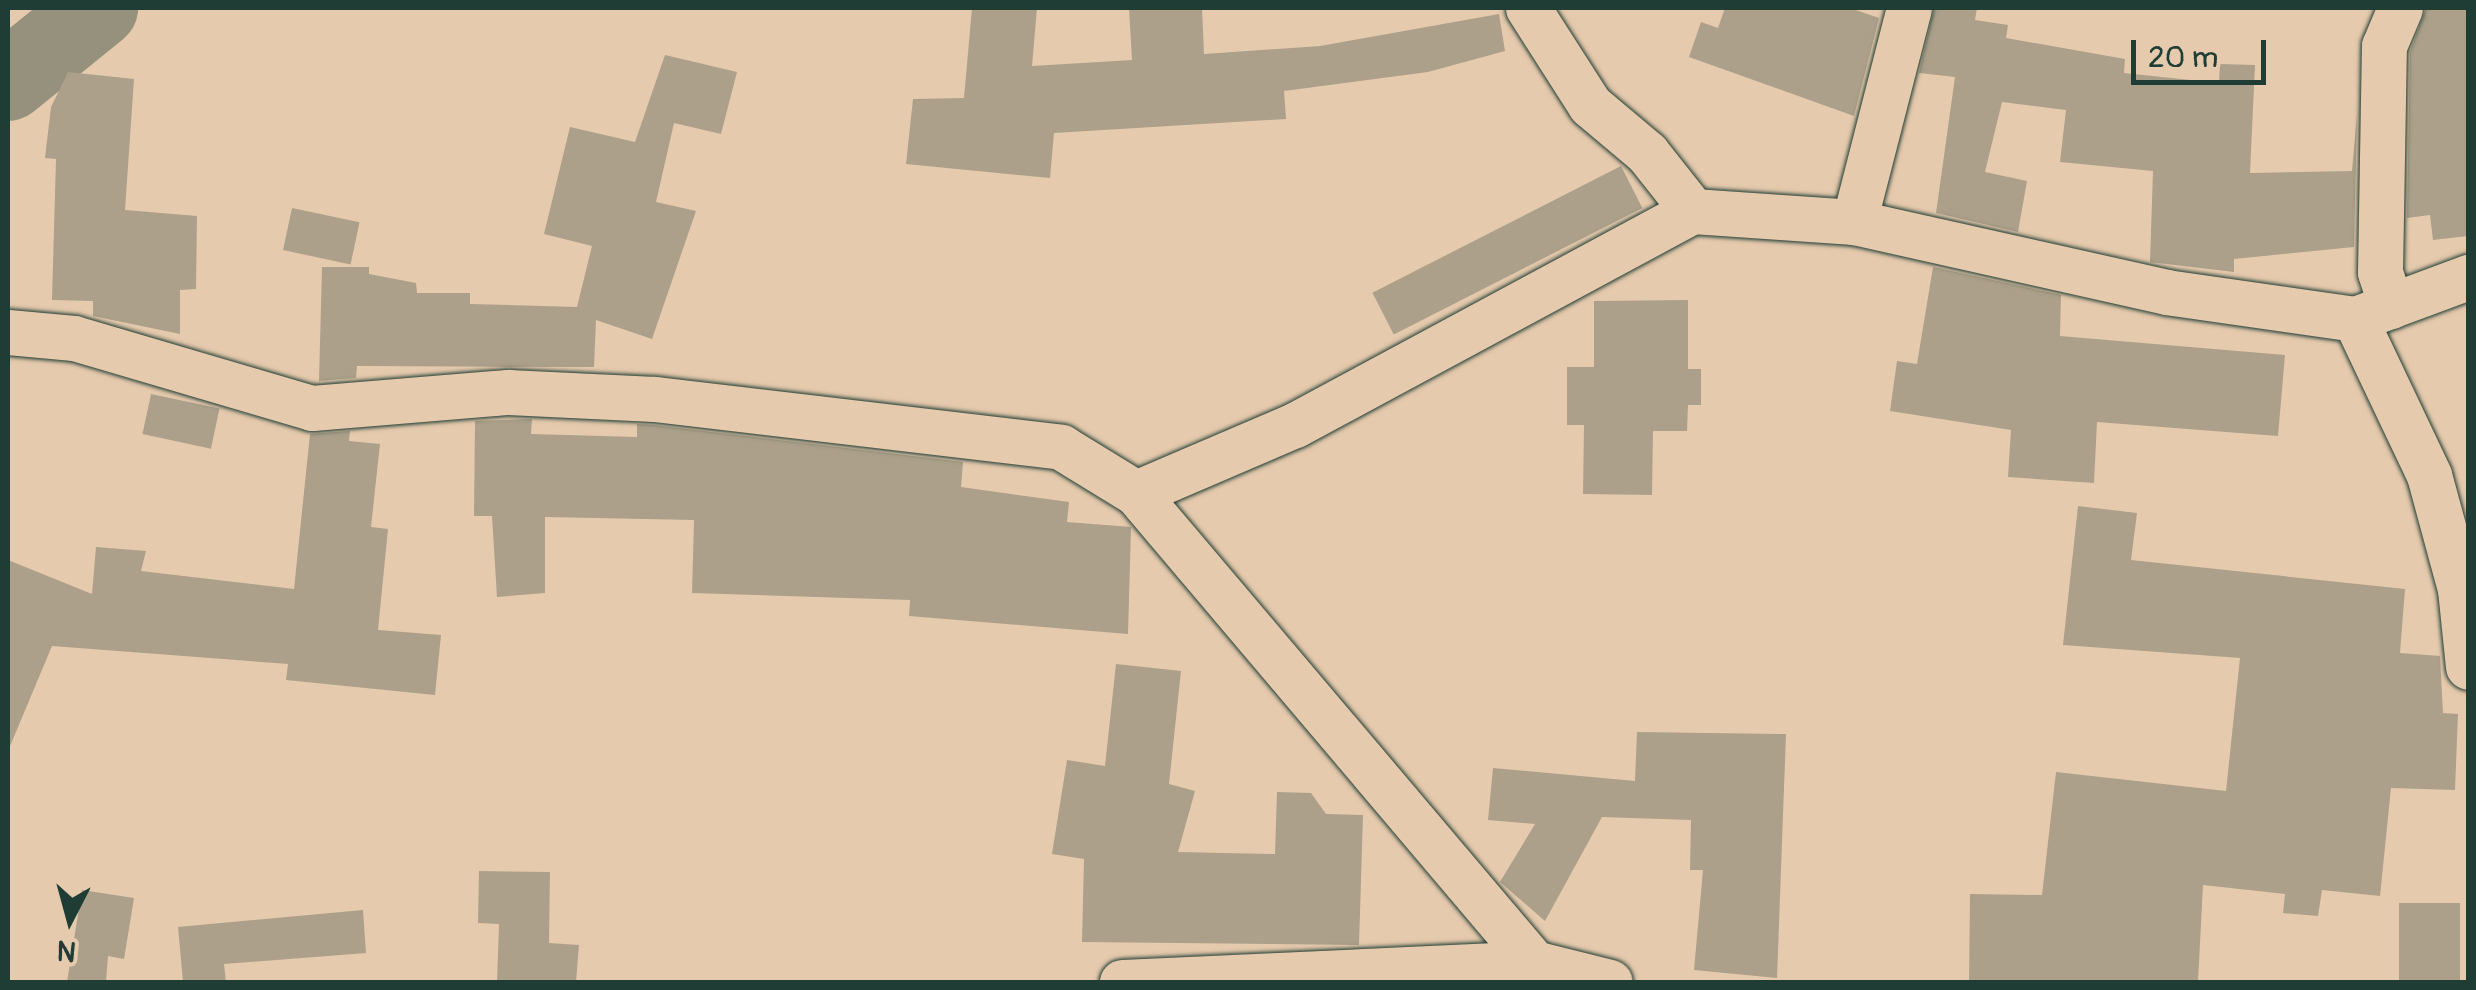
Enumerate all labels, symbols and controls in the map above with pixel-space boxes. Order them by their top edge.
scale bar [2136,20,2271,82]
text: 20 m [2148,39,2218,76]
north arrow [20,870,120,970]
text: N [56,932,78,969]

